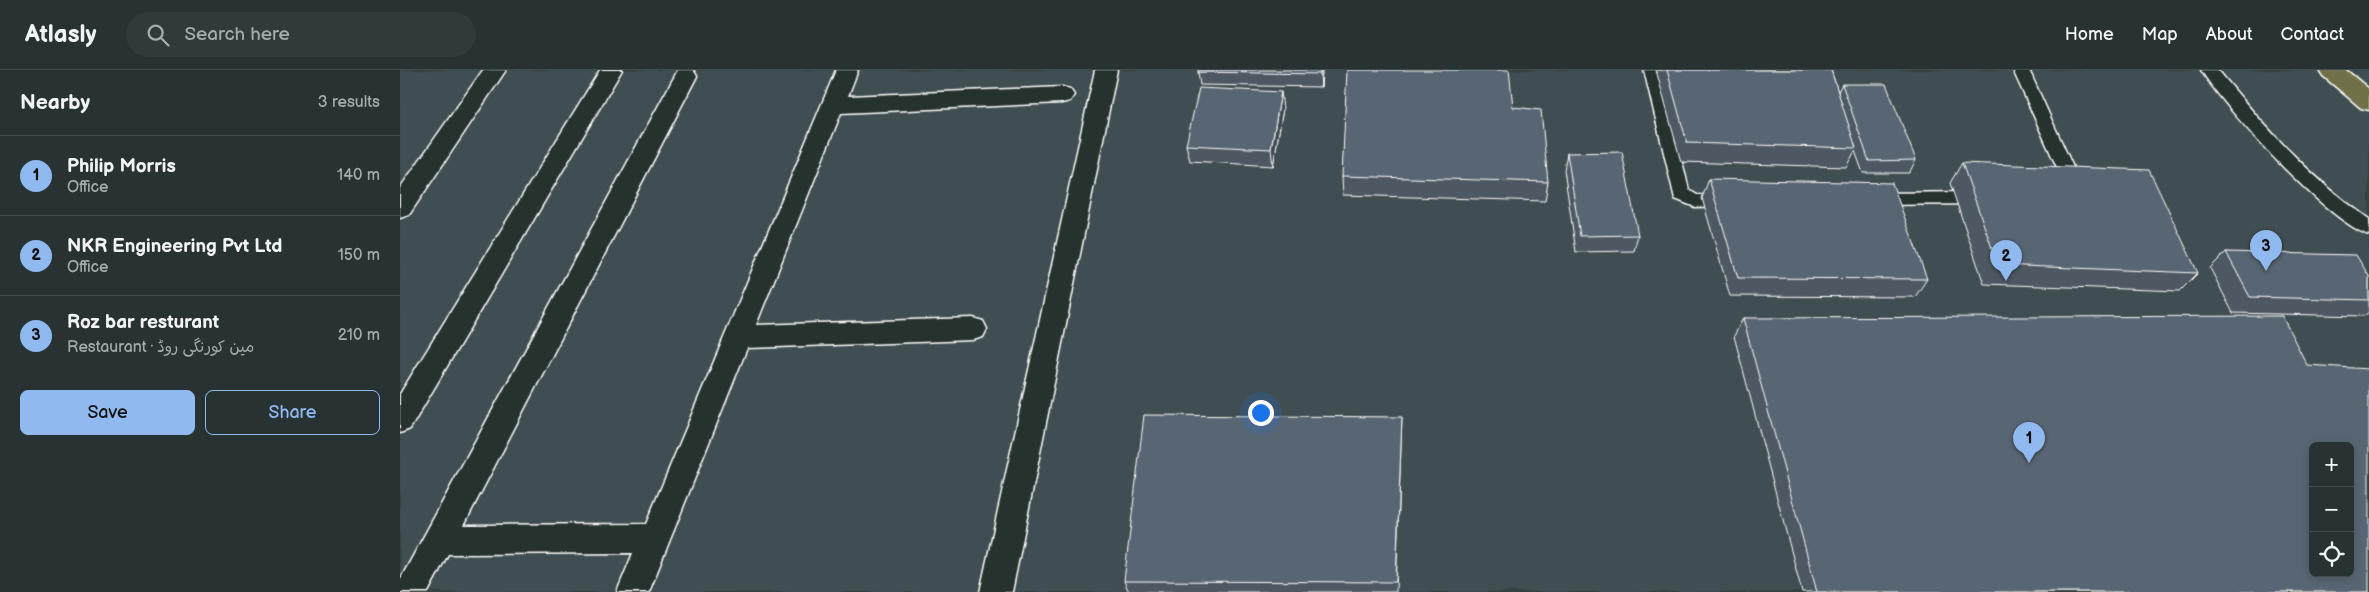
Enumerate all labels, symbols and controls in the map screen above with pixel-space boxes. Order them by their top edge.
search box [126,12,476,57]
text: Atlasly [25,20,96,49]
icon: search [144,21,172,49]
text: Search here [184,23,290,46]
text: Home [2065,24,2114,45]
text: Map [2142,24,2178,45]
text: About [2206,24,2253,45]
text: Contact [2281,24,2344,45]
text: Nearby [20,90,90,115]
text: 3 results [318,93,380,112]
text: Philip Morris [67,155,176,178]
text: 1 [33,166,39,185]
text: 140 m [337,166,380,185]
text: Office [67,178,109,197]
pin: 3 [2250,230,2282,271]
text: NKR Engineering Pvt Ltd [67,235,282,258]
pin: 2 [1990,240,2022,281]
text: 2 [31,246,41,265]
text: 150 m [338,246,380,265]
text: Office [67,258,109,277]
text: Roz bar resturant [67,311,219,334]
text: 3 [31,326,41,345]
text: 210 m [338,326,380,345]
text: Restaurant · مین کورنگی روڈ [67,338,254,357]
button: Save [20,390,195,435]
button: Share [205,390,380,435]
your location [1248,400,1274,426]
pin: 1 [2013,422,2045,463]
map controls [2309,442,2354,577]
button: + [2309,442,2354,487]
button: − [2309,487,2354,532]
button: locate [2309,532,2354,577]

